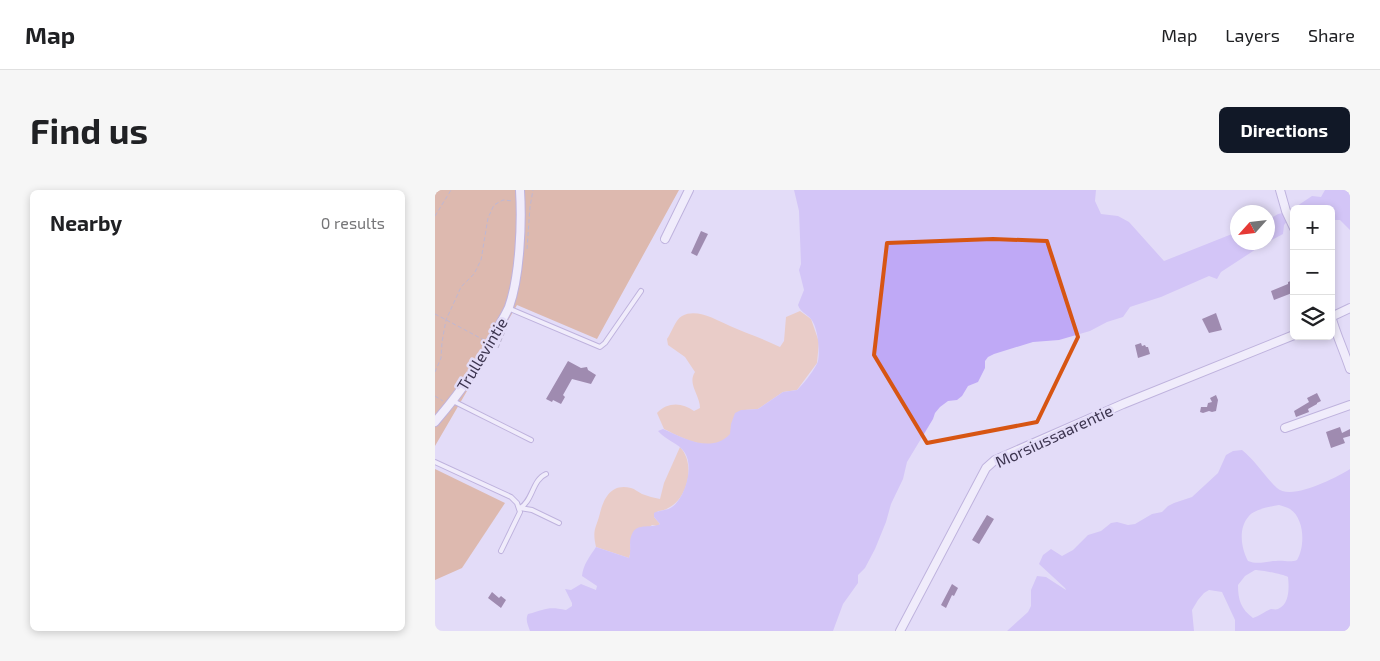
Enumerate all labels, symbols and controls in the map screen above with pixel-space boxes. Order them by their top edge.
text: Map [25,20,75,49]
text: Map [1161,24,1197,46]
text: Layers [1225,24,1280,46]
text: Share [1308,24,1355,46]
button: Directions [1219,107,1350,153]
text: Find us [30,109,148,151]
north arrow [1230,205,1275,250]
map controls [1290,205,1335,340]
button: + [1290,205,1335,250]
text: Nearby [50,210,122,235]
text: 0 results [321,213,385,232]
button: − [1290,250,1335,295]
button: layers [1290,295,1335,340]
street label: Trullevintie [452,314,511,394]
street label: Morsiussaarentie [992,400,1116,471]

